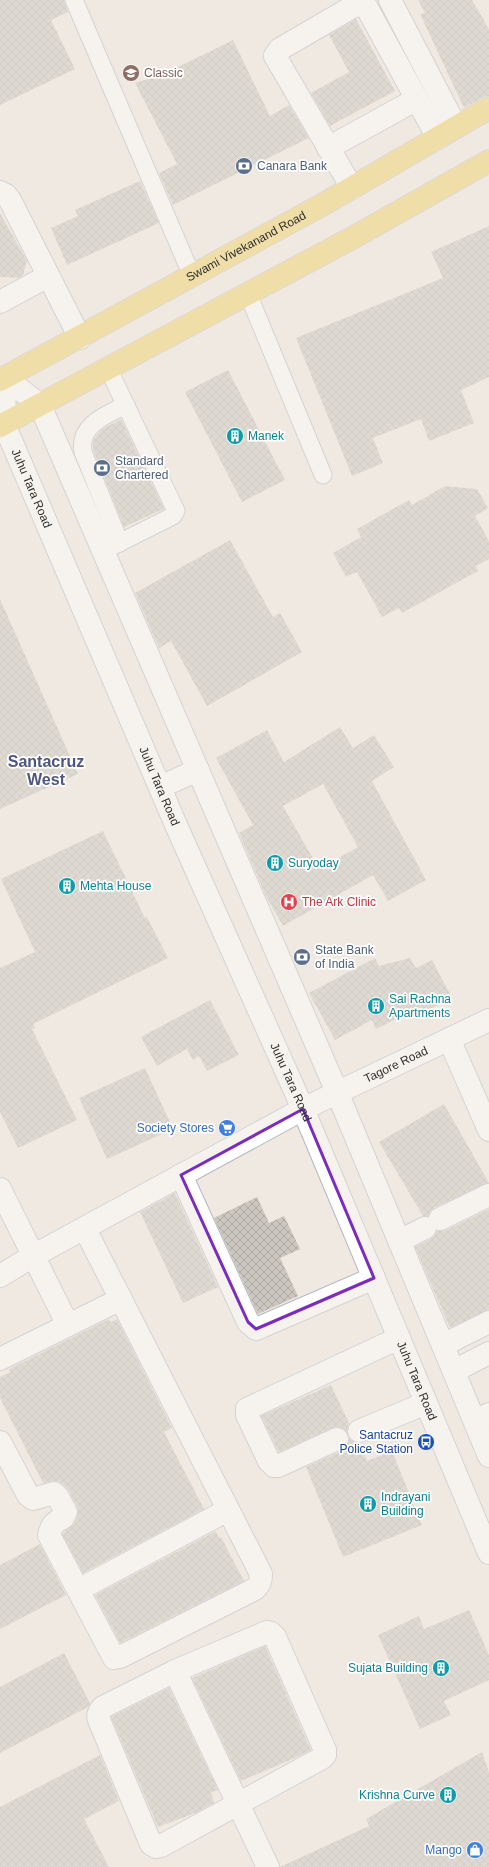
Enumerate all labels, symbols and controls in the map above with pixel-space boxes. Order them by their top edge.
school or university icon: Classic [121,63,141,83]
place label: Classic [144,66,183,80]
bank icon: Canara Bank [234,156,254,176]
place label: Canara Bank [257,159,328,173]
street label: Swami Vivekanand Road [184,208,308,284]
building icon: Manek [225,426,245,446]
place label: Manek [248,429,285,443]
street label: Juhu Tara Road [8,447,55,530]
place label: Standard Chartered [115,454,168,482]
bank icon: Standard Chartered [92,458,112,478]
street label: Juhu Tara Road [136,744,182,828]
district label: Santacruz West [8,753,84,788]
building icon: Suryoday [265,853,285,873]
place label: Suryoday [288,856,339,870]
building icon: Mehta House [57,876,77,896]
place label: Mehta House [80,879,152,893]
hospital icon: The Ark Clinic [279,892,299,912]
place label: The Ark Clinic [302,895,376,909]
place label: State Bank of India [315,943,375,971]
bank icon: State Bank of India [292,947,312,967]
place label: Sai Rachna Apartments [389,992,451,1020]
building icon: Sai Rachna Apartments [366,996,386,1016]
street label: Juhu Tara Road [267,1041,314,1124]
street label: Tagore Road [362,1043,430,1086]
supermarket icon: Society Stores [217,1118,237,1138]
place label: Society Stores [137,1121,214,1135]
street label: Juhu Tara Road [394,1339,440,1422]
place label: Santacruz Police Station [340,1428,413,1456]
bus stop icon: Santacruz Police Station [416,1432,436,1452]
place label: Indrayani Building [381,1490,430,1518]
building icon: Indrayani Building [358,1494,378,1514]
building icon: Sujata Building [431,1658,451,1678]
place label: Sujata Building [348,1661,428,1675]
building icon: Krishna Curve [438,1785,458,1805]
place label: Krishna Curve [359,1788,435,1802]
shop icon: Mango [465,1840,485,1860]
place label: Mango [425,1843,462,1857]

